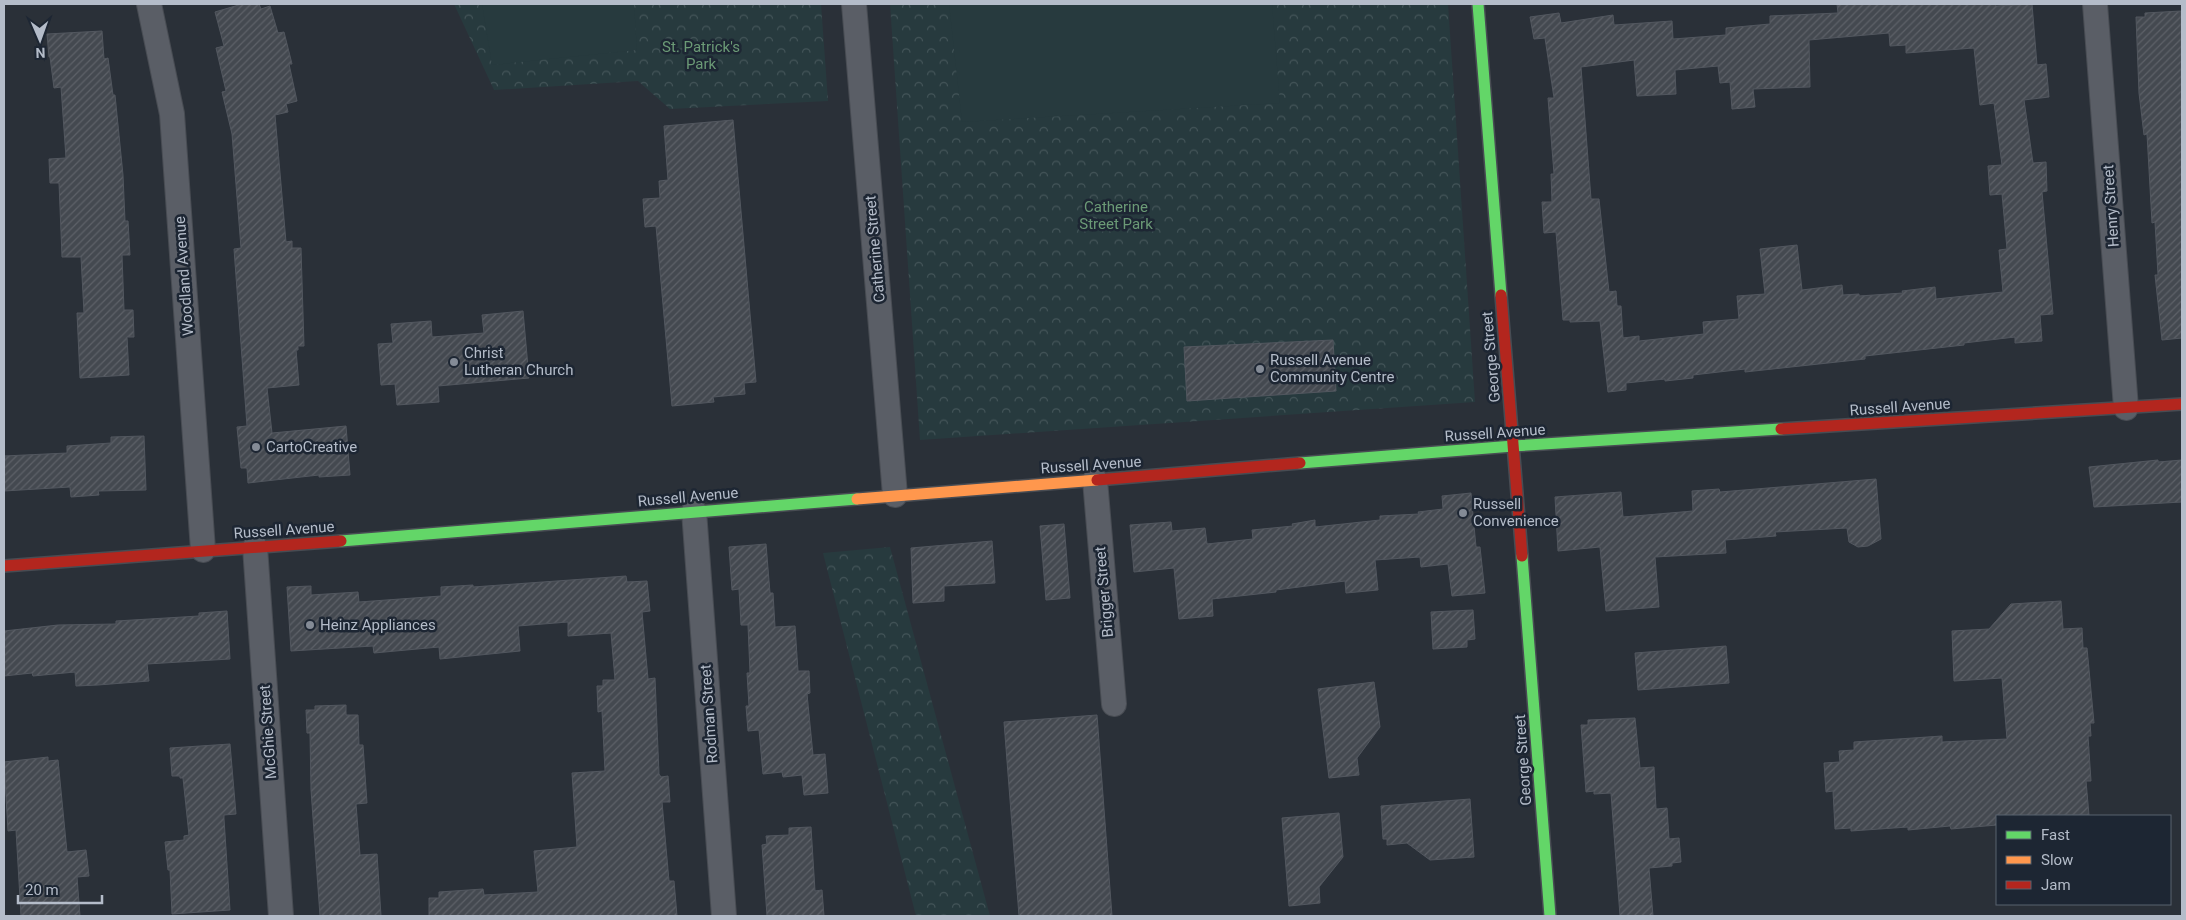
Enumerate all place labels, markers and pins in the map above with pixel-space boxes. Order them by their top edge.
place label: Christ Lutheran Church [464,344,573,379]
place label: Russell Avenue Community Centre [1270,351,1394,386]
marker: Christ Lutheran Church [448,356,460,368]
marker: Russell Avenue Community Centre [1254,363,1266,375]
place label: CartoCreative [266,438,357,456]
marker: CartoCreative [250,441,262,453]
place label: Russell Convenience [1473,495,1559,530]
marker: Russell Convenience [1457,507,1469,519]
place label: Heinz Appliances [320,616,436,634]
marker: Heinz Appliances [304,619,316,631]

